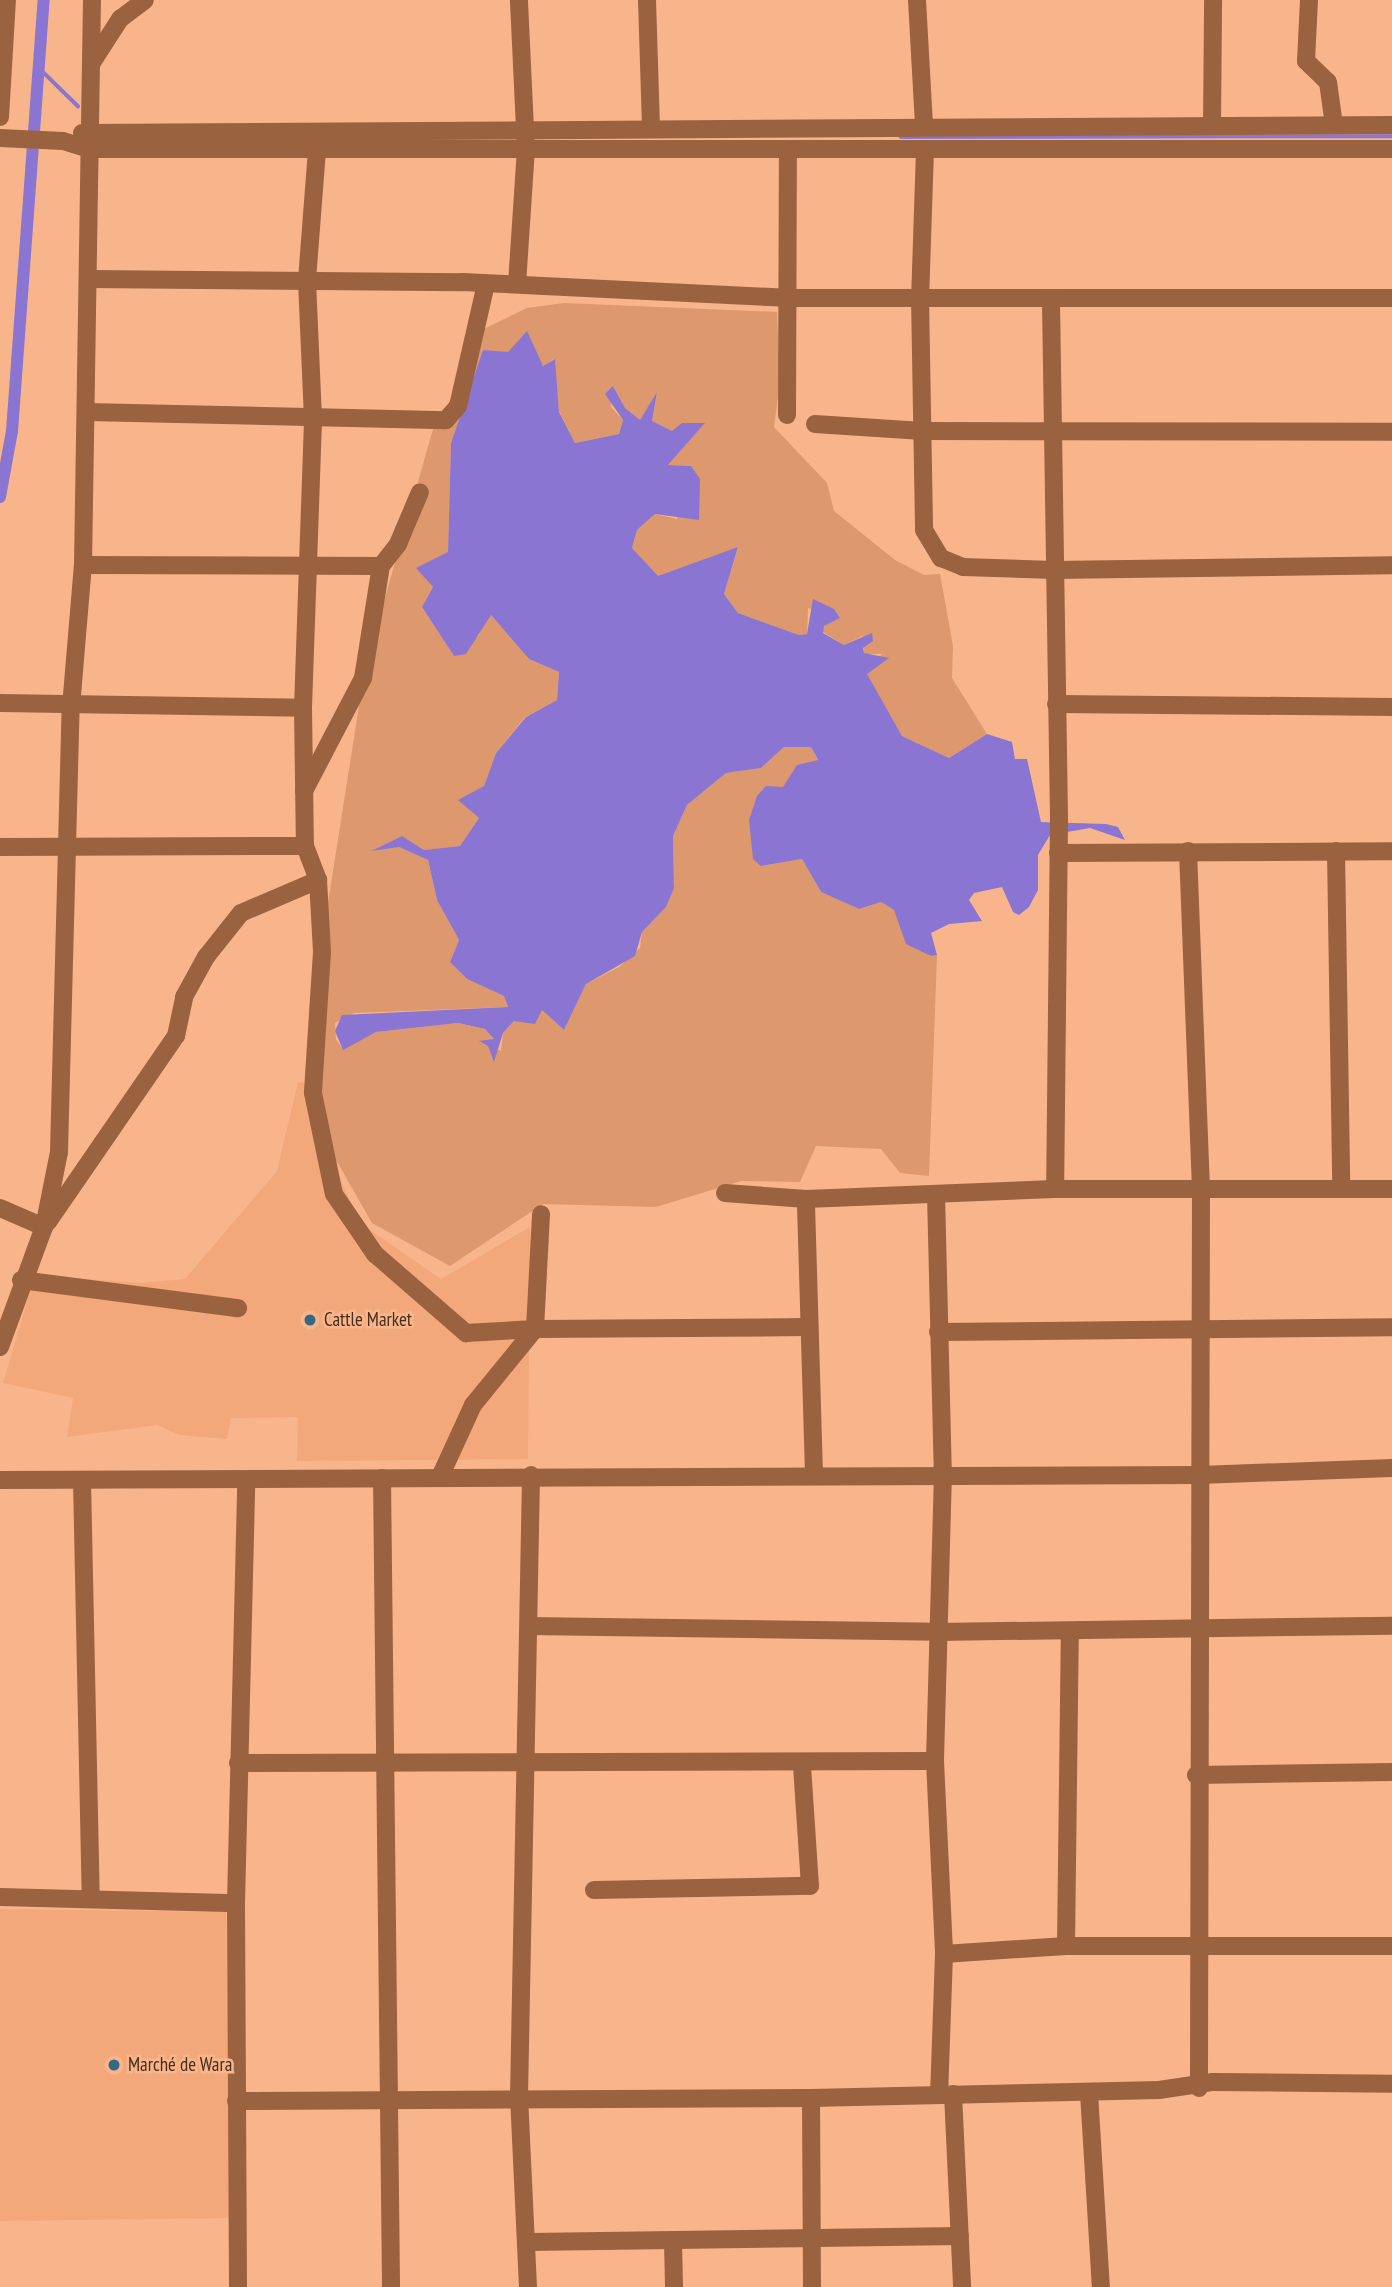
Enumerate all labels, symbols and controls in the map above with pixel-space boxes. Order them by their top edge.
place label: Cattle Market [324,1309,412,1331]
marker: Cattle Market [302,1312,318,1328]
place label: Marché de Wara [128,2054,233,2076]
marker: Marché de Wara [106,2057,122,2073]

